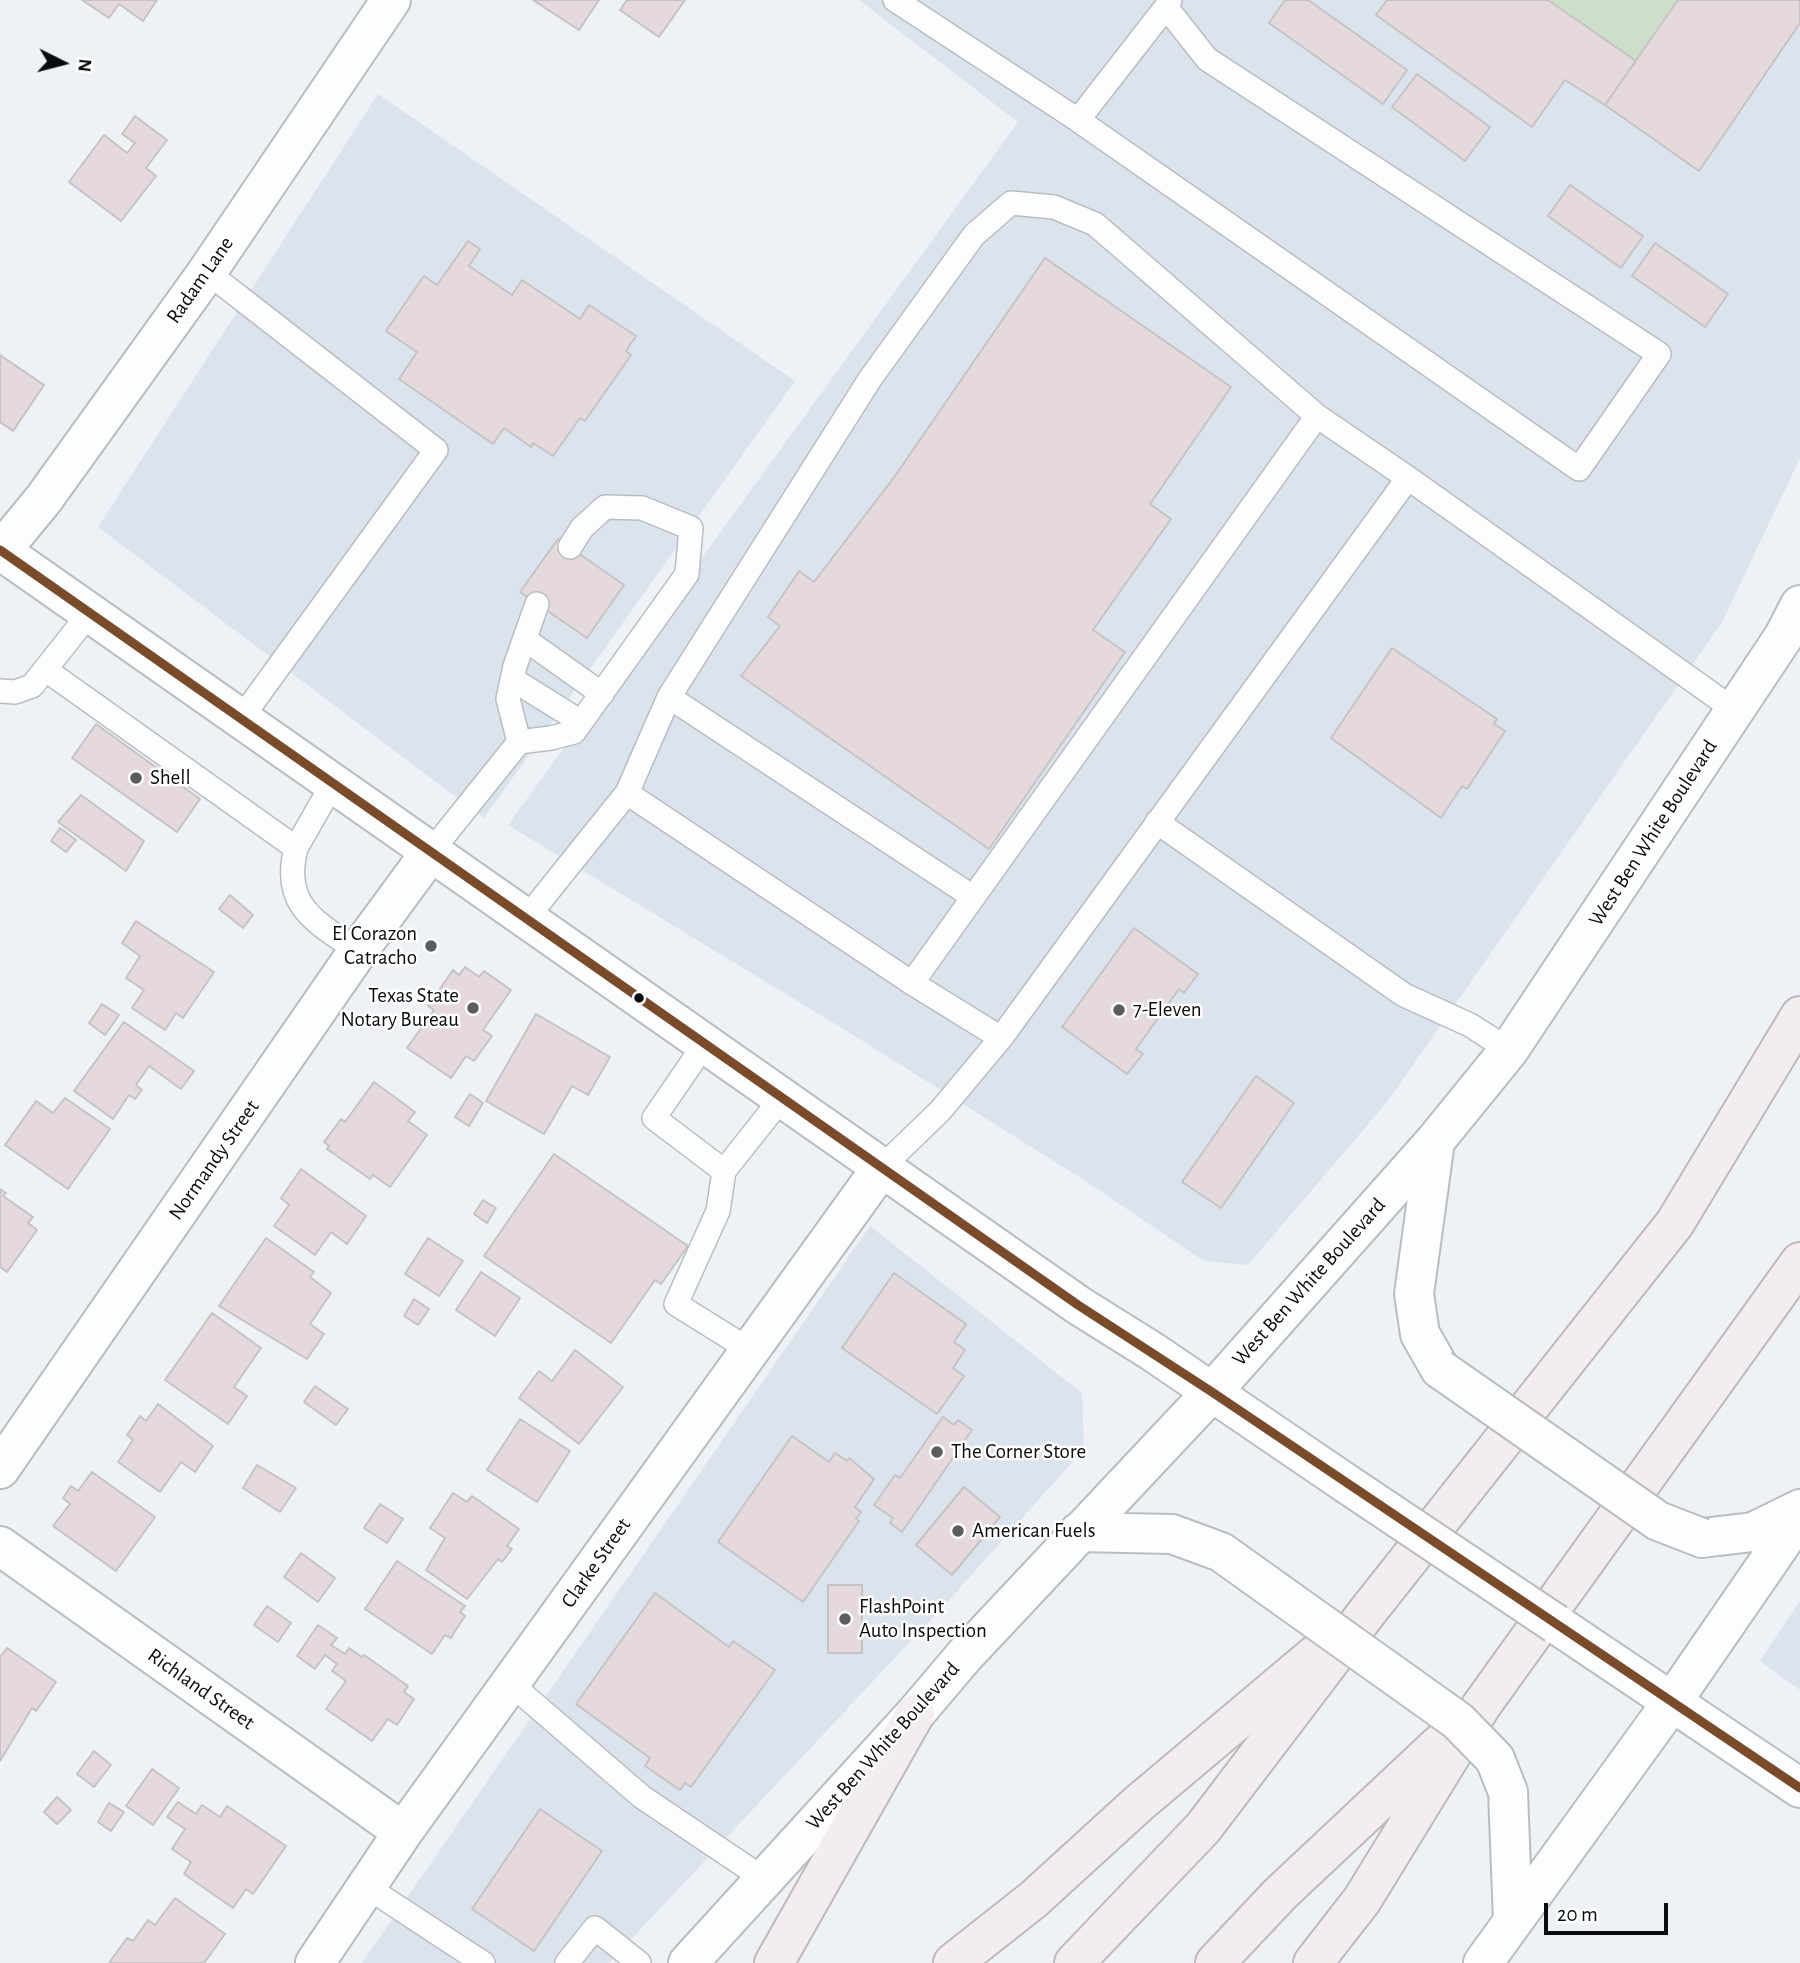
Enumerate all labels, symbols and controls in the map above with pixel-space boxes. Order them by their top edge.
north arrow [28,28,98,98]
text: N [74,58,95,73]
street label: Radam Lane [161,232,239,328]
street label: West Ben White Boulevard [1583,735,1723,931]
place label: Shell [150,765,191,791]
marker: Shell [128,770,144,786]
place label: El Corazon Catracho [332,921,417,971]
marker: El Corazon Catracho [423,938,439,954]
place label: Texas State Notary Bureau [340,983,459,1033]
unlabelled marker [632,991,646,1005]
place label: 7-Eleven [1133,997,1202,1023]
marker: Texas State Notary Bureau [465,1000,481,1016]
marker: 7-Eleven [1111,1002,1127,1018]
street label: Normandy Street [163,1095,265,1225]
street label: West Ben White Boulevard [1227,1193,1391,1371]
place label: The Corner Store [951,1439,1086,1465]
marker: The Corner Store [929,1444,945,1460]
street label: Clarke Street [556,1513,636,1613]
place label: American Fuels [972,1518,1095,1544]
marker: American Fuels [950,1523,966,1539]
place label: FlashPoint Auto Inspection [859,1594,987,1644]
marker: FlashPoint Auto Inspection [837,1611,853,1627]
street label: Richland Street [143,1643,259,1735]
street label: West Ben White Boulevard [801,1657,965,1835]
scale bar [1548,1890,1672,1934]
text: 20 m [1557,1904,1598,1925]

